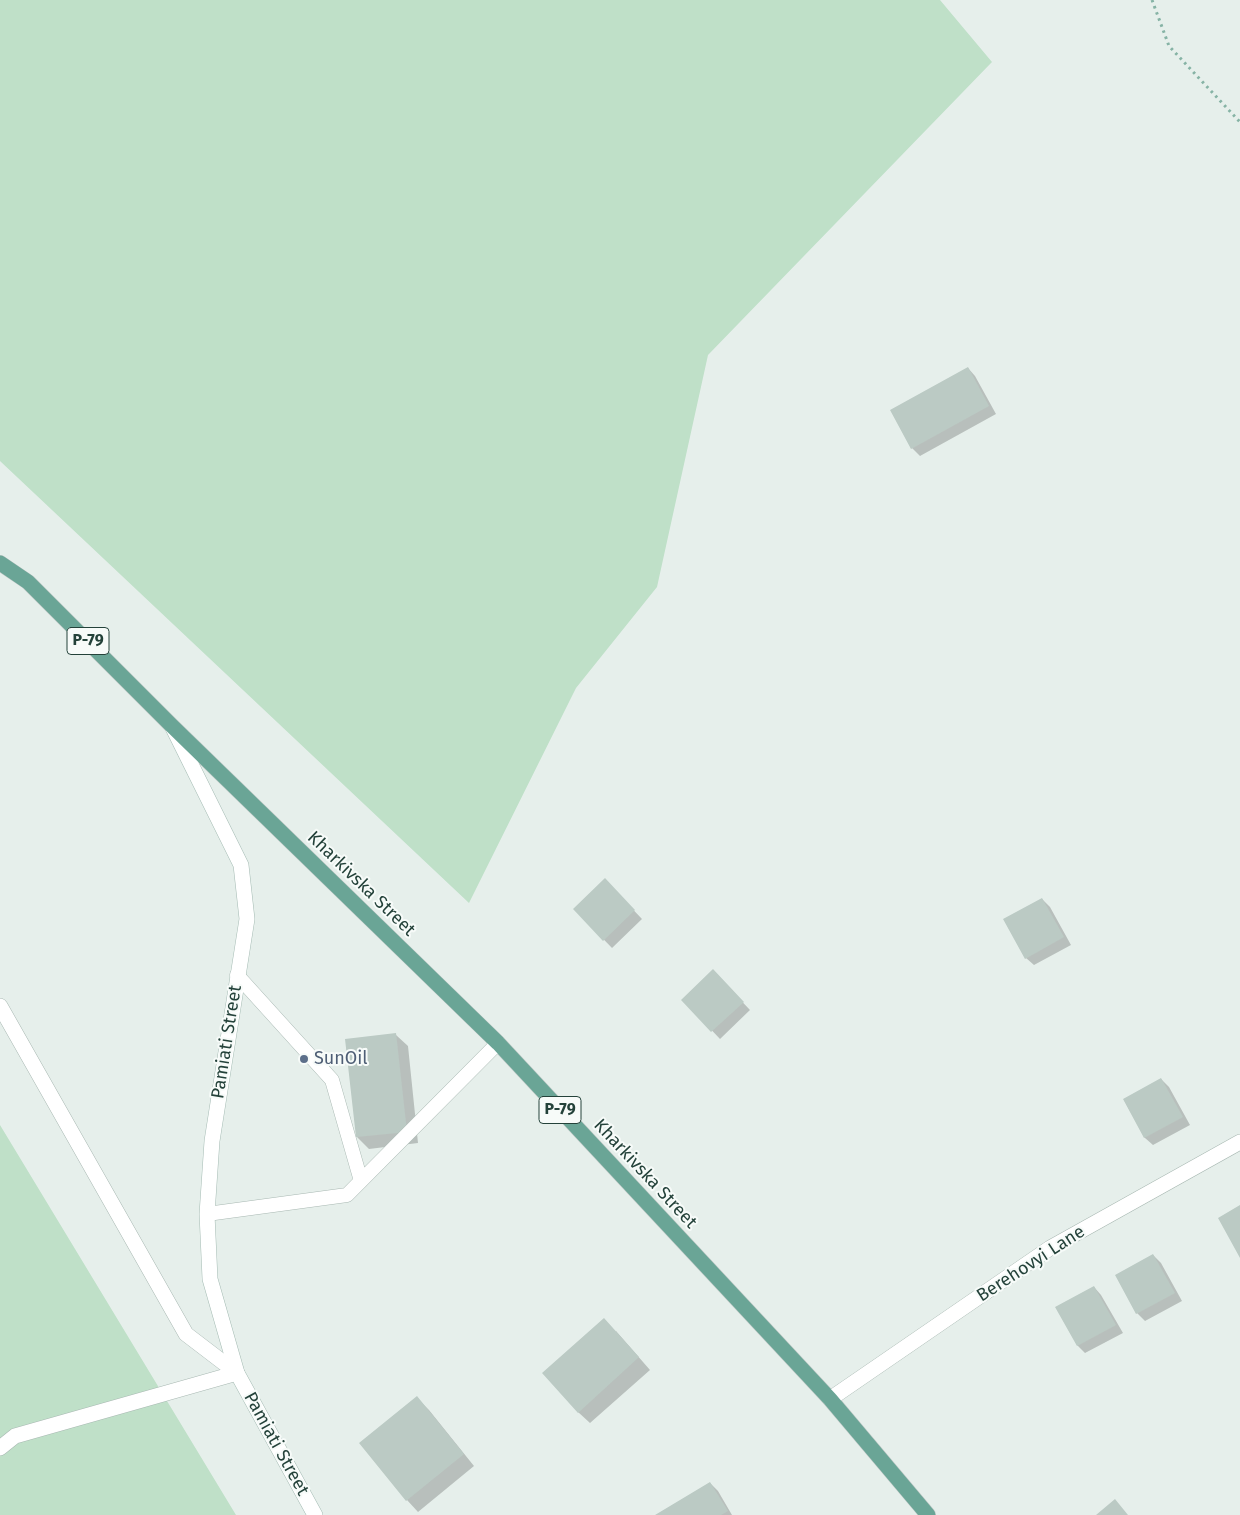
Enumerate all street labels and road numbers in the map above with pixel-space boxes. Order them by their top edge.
road number: Р-79 [67,627,109,654]
street label: Kharkivska Street [303,827,419,941]
street label: Pamiati Street [207,984,247,1100]
road number: Р-79 [539,1096,581,1124]
street label: Kharkivska Street [589,1115,701,1233]
street label: Berehovyi Lane [973,1221,1089,1307]
street label: Pamiati Street [239,1389,313,1499]

